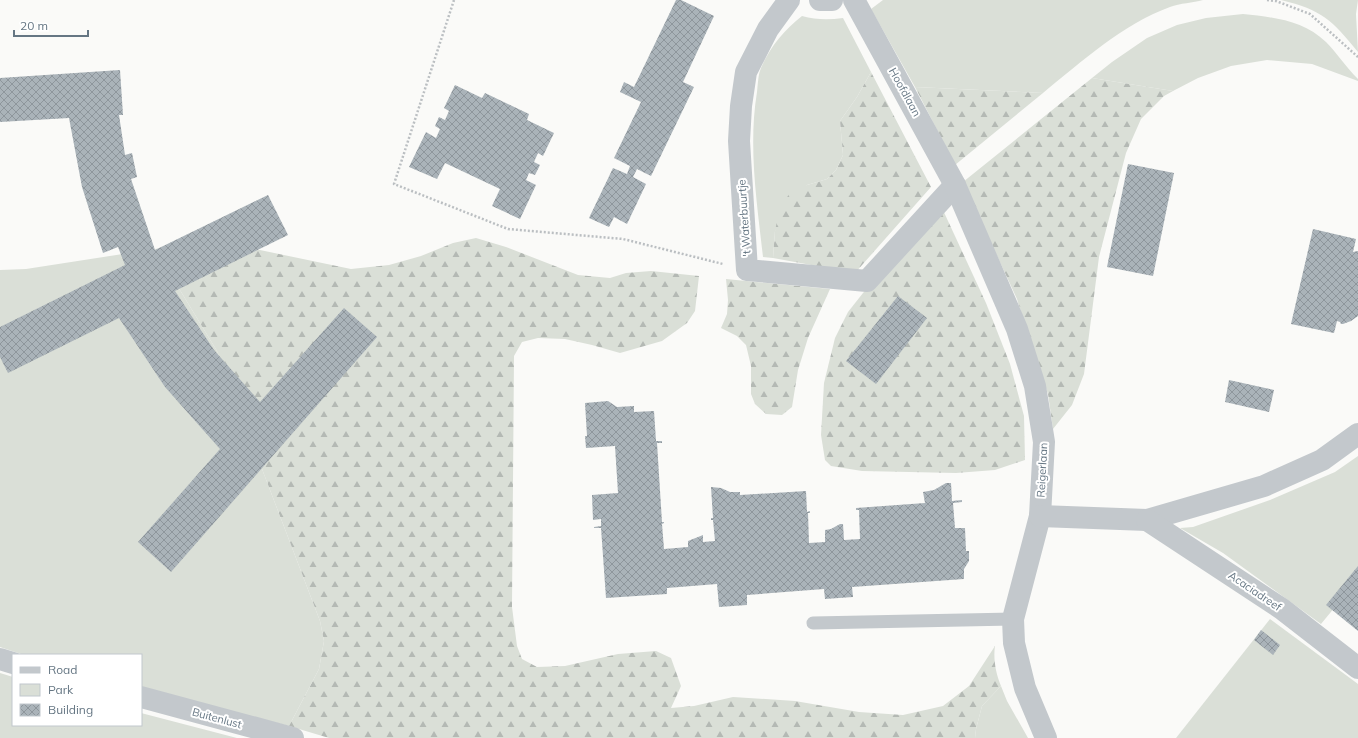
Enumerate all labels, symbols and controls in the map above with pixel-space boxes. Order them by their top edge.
scale bar [14,12,88,38]
text: 20 m [20,18,48,33]
street label: Hoofdlaan [886,65,924,119]
street label: 't Waterbuurtje [734,179,754,257]
street label: Reigerlaan [1034,442,1050,498]
street label: Acaciadreef [1226,568,1284,614]
legend [12,654,142,726]
text: Road [48,662,77,677]
text: Park [48,682,74,697]
text: Building [48,702,93,717]
street label: Buitenlust [191,705,244,731]

